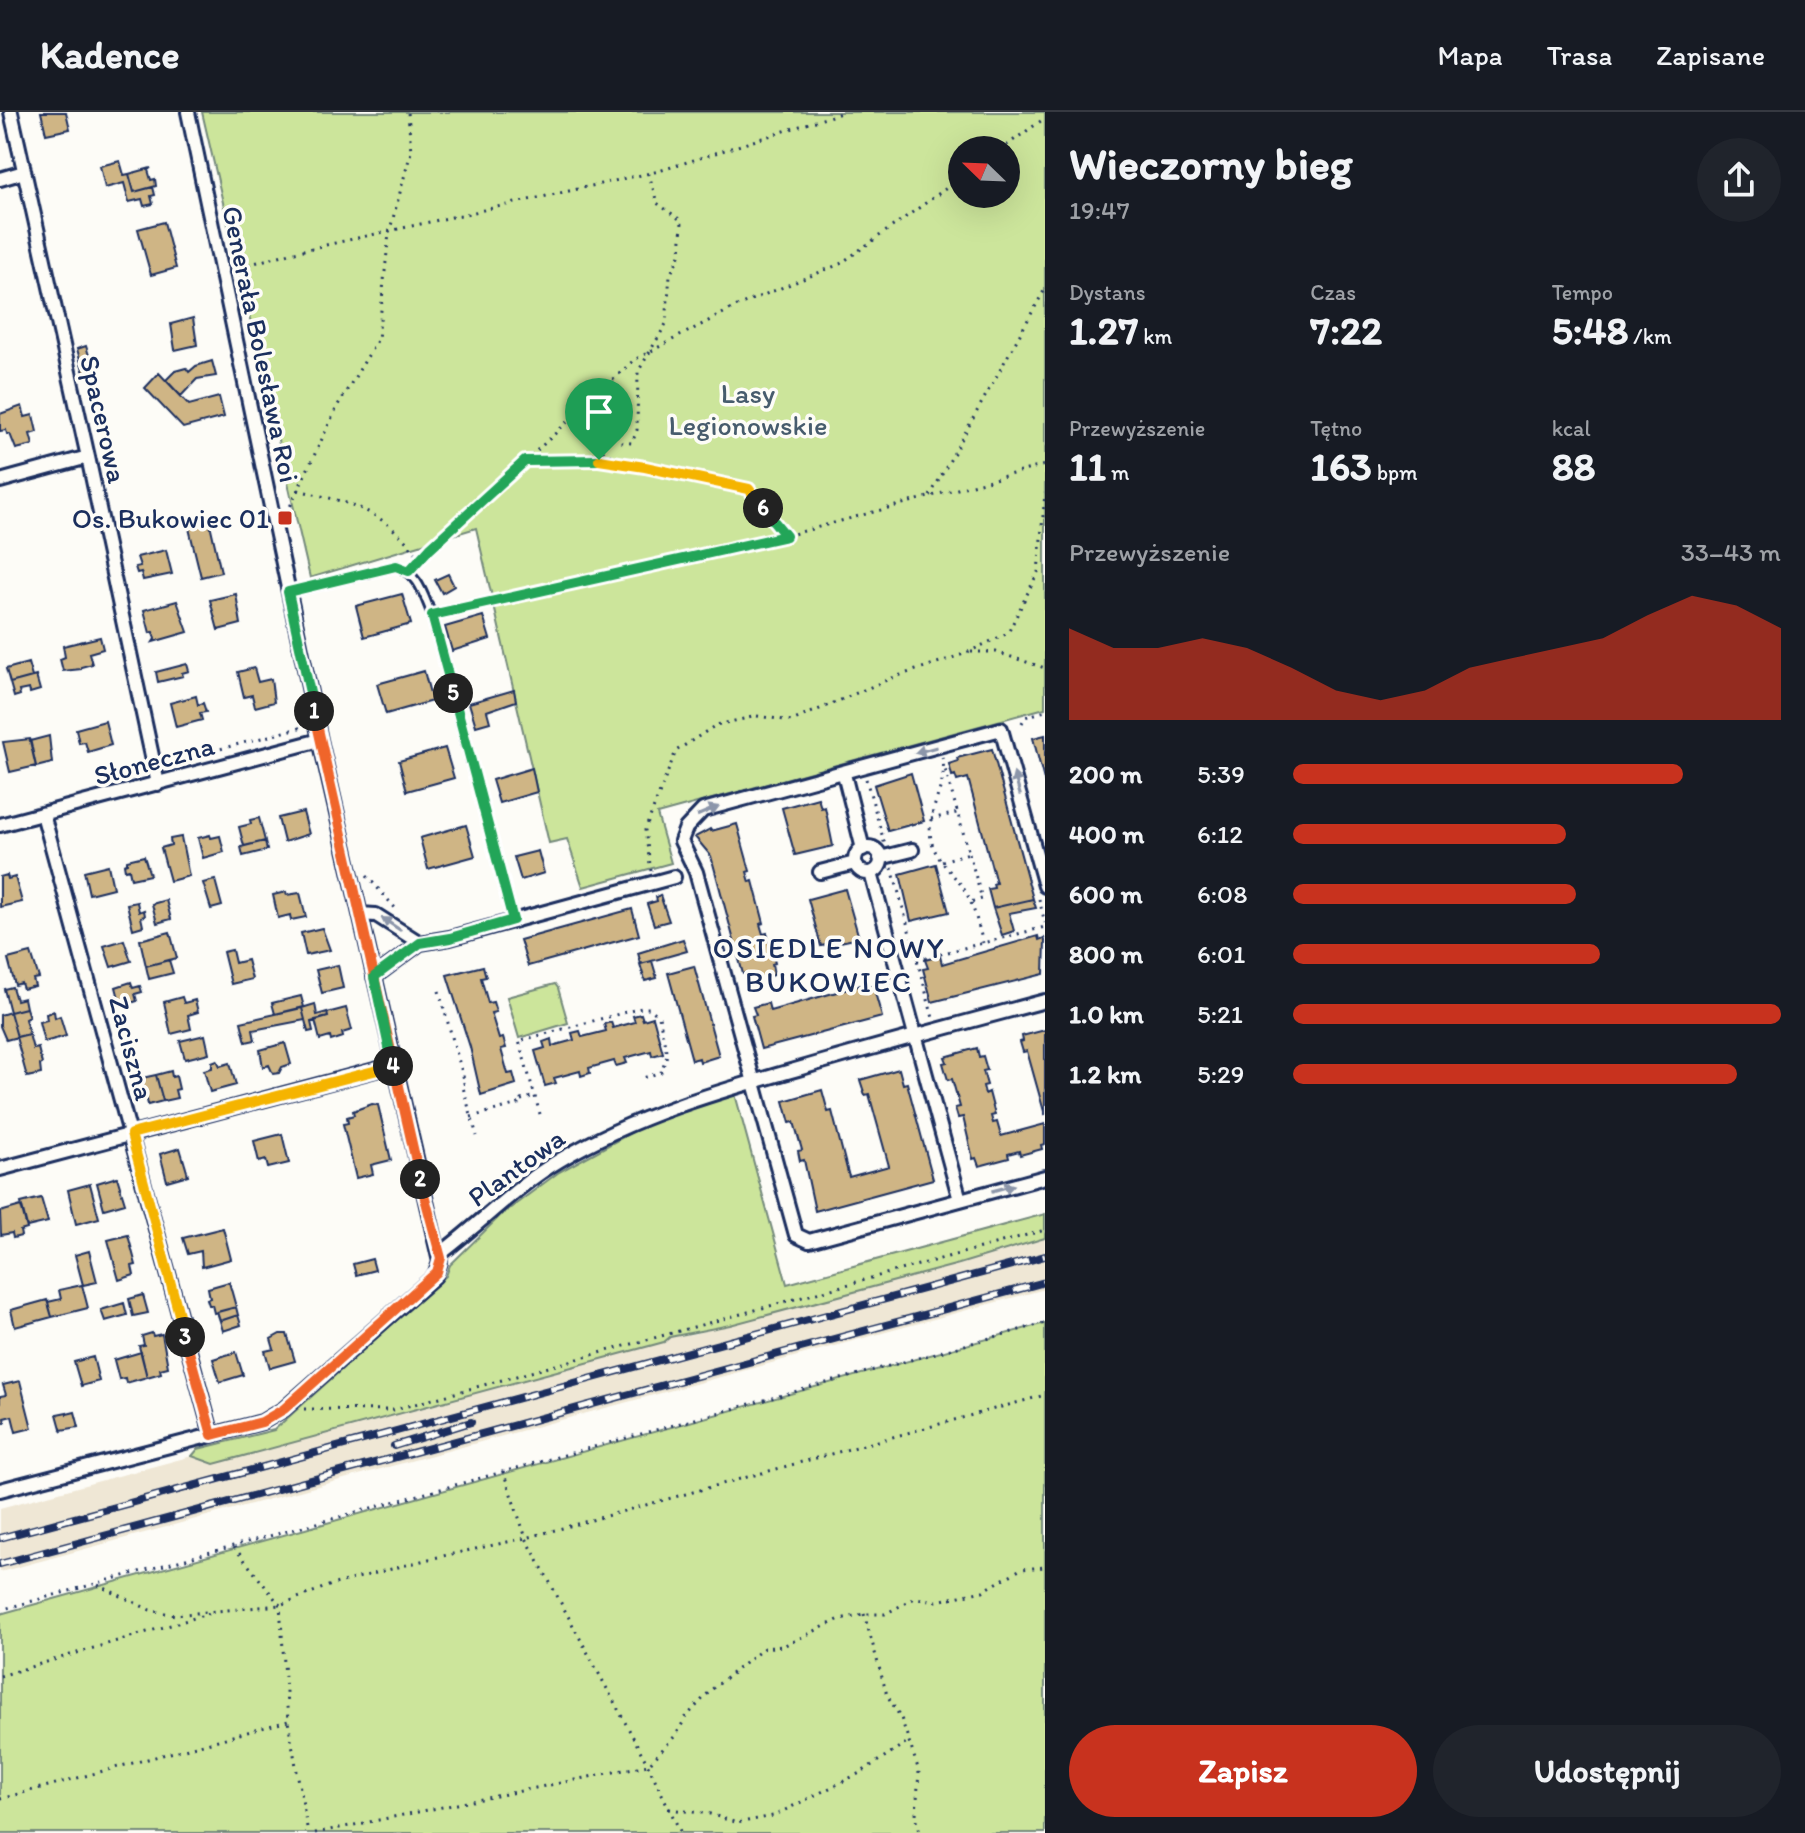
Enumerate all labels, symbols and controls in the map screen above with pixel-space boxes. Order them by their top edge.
text: Kadence [40,32,180,78]
text: Mapa [1437,38,1503,72]
text: Trasa [1547,38,1612,72]
text: Zapisane [1656,38,1765,72]
north arrow [948,136,1020,208]
map controls [948,136,1020,208]
text: Wieczorny bieg [1069,137,1352,190]
button: share [1697,138,1781,222]
text: 19:47 [1069,194,1130,226]
street label: Generała Bolesława Roi [215,203,307,485]
text: Dystans [1069,279,1146,306]
text: Czas [1310,279,1356,306]
text: Tempo [1552,279,1613,306]
text: 1.27 [1069,306,1138,354]
text: 7:22 [1310,306,1382,354]
text: 5:48 [1552,306,1628,354]
text: km [1138,323,1172,350]
text: /km [1628,323,1672,350]
street label: Spacerowa [73,352,135,487]
park label: Lasy Legionowskie [669,376,828,442]
pin [565,378,633,460]
icon: arrive [577,390,621,434]
text: Przewyższenie [1069,415,1205,442]
text: Tętno [1310,415,1362,442]
text: kcal [1552,415,1591,442]
text: 11 [1069,442,1106,490]
text: 163 [1310,442,1372,490]
text: 88 [1552,442,1596,490]
text: m [1106,459,1130,486]
text: bpm [1372,459,1418,486]
pin: 6 [743,488,783,528]
text: 6 [757,494,769,521]
place label: Os. Bukowiec 01 [72,501,269,535]
marker: Os. Bukowiec 01 [276,509,294,527]
text: Przewyższenie [1069,536,1230,568]
text: 33–43 m [1681,536,1781,568]
pin: 5 [433,673,473,713]
text: 5 [447,679,459,706]
pin: 1 [294,691,334,731]
text: 1 [309,697,319,724]
street label: Słoneczna [90,728,218,792]
one-way arrow [914,744,938,757]
text: 200 m [1069,758,1142,790]
text: 5:39 [1197,758,1245,790]
one-way arrow [1010,772,1022,797]
one-way arrow [697,804,720,817]
text: 400 m [1069,818,1144,850]
text: 6:12 [1197,818,1243,850]
text: 600 m [1069,878,1143,910]
text: 6:08 [1197,878,1247,910]
one-way arrow [380,918,402,932]
district label: OSIEDLE NOWY BUKOWIEC [712,929,946,1000]
text: 800 m [1069,938,1143,970]
text: 6:01 [1197,938,1245,970]
street label: Zaciszna [102,992,162,1104]
text: 1.0 km [1069,998,1144,1030]
text: 5:21 [1197,998,1243,1030]
pin: 4 [373,1046,413,1086]
text: 4 [386,1052,400,1079]
text: 1.2 km [1069,1058,1141,1090]
text: 5:29 [1197,1058,1244,1090]
street label: Plantowa [461,1120,572,1214]
pin: 2 [400,1159,440,1199]
text: 2 [414,1165,426,1192]
one-way arrow [990,1182,1015,1194]
pin: 3 [165,1317,205,1357]
text: 3 [179,1323,191,1350]
button: Zapisz [1069,1725,1417,1817]
button: Udostępnij [1433,1725,1781,1817]

